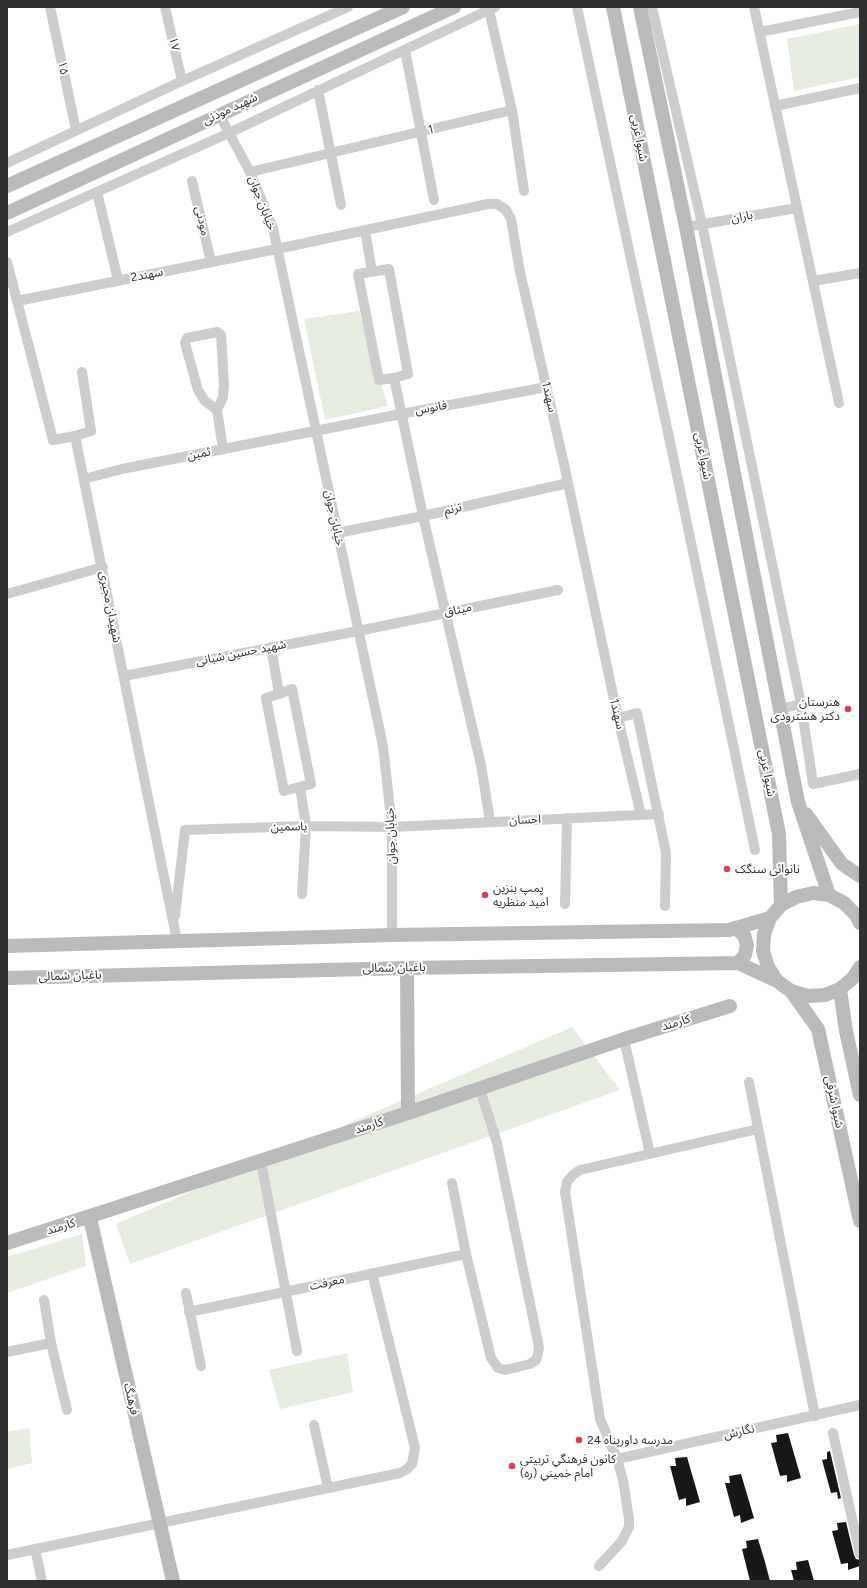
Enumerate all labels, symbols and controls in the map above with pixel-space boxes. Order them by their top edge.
street label: ۱۷ [165,36,183,52]
street label: ۱۵ [55,60,71,76]
street label: شهید موذنی [200,90,260,128]
street label: شیوا غربی [627,113,651,163]
street label: 1 [427,122,435,138]
street label: خیابان جوان [245,174,279,232]
street label: موذنی [192,205,212,237]
street label: باران [730,208,754,226]
street label: 2سهند [130,265,164,285]
street label: 1سهند [539,380,559,414]
street label: فانوس [414,398,448,418]
street label: شیوا غربی [691,431,715,481]
street label: ثمین [186,445,212,463]
street label: خیابان جوان [321,489,347,547]
street label: ترنم [443,500,463,518]
street label: شهیدان مجیری [96,570,124,644]
street label: میثاق [443,600,473,620]
street label: شهید حسین شبانی [195,637,287,669]
place label: هنرستان دکتر هشترودی [771,695,840,723]
street label: 1سهند [607,697,627,731]
marker: هنرستان دکتر هشترودی [843,704,853,714]
street label: شیوا غربی [755,748,779,798]
street label: خیابان جوان [383,807,399,865]
street label: احسان [509,812,541,828]
street label: یاسمین [271,819,307,835]
place label: نانوائی سنگک [735,862,800,876]
marker: نانوائی سنگک [722,864,732,874]
place label: پمپ بنزین امید منظریه [493,881,549,909]
marker: پمپ بنزین امید منظریه [480,890,490,900]
street label: باغبان شمالی [362,960,426,976]
street label: باغبان شمالی [38,968,102,984]
street label: کارمند [660,1012,692,1034]
street label: شیوا شرقی [821,1074,847,1130]
street label: کارمند [353,1115,385,1137]
street label: کارمند [45,1216,77,1238]
street label: معرفت [308,1272,346,1294]
street label: فرهنگ [120,1382,142,1416]
street label: نگارش [722,1422,756,1442]
place label: مدرسه داورپناه 24 [587,1433,673,1447]
marker: مدرسه داورپناه 24 [574,1435,584,1445]
place label: كانون فرهنگي تربيتي امام خميني (ره) [520,1452,616,1480]
marker: كانون فرهنگي تربيتي امام خميني (ره) [507,1461,517,1471]

